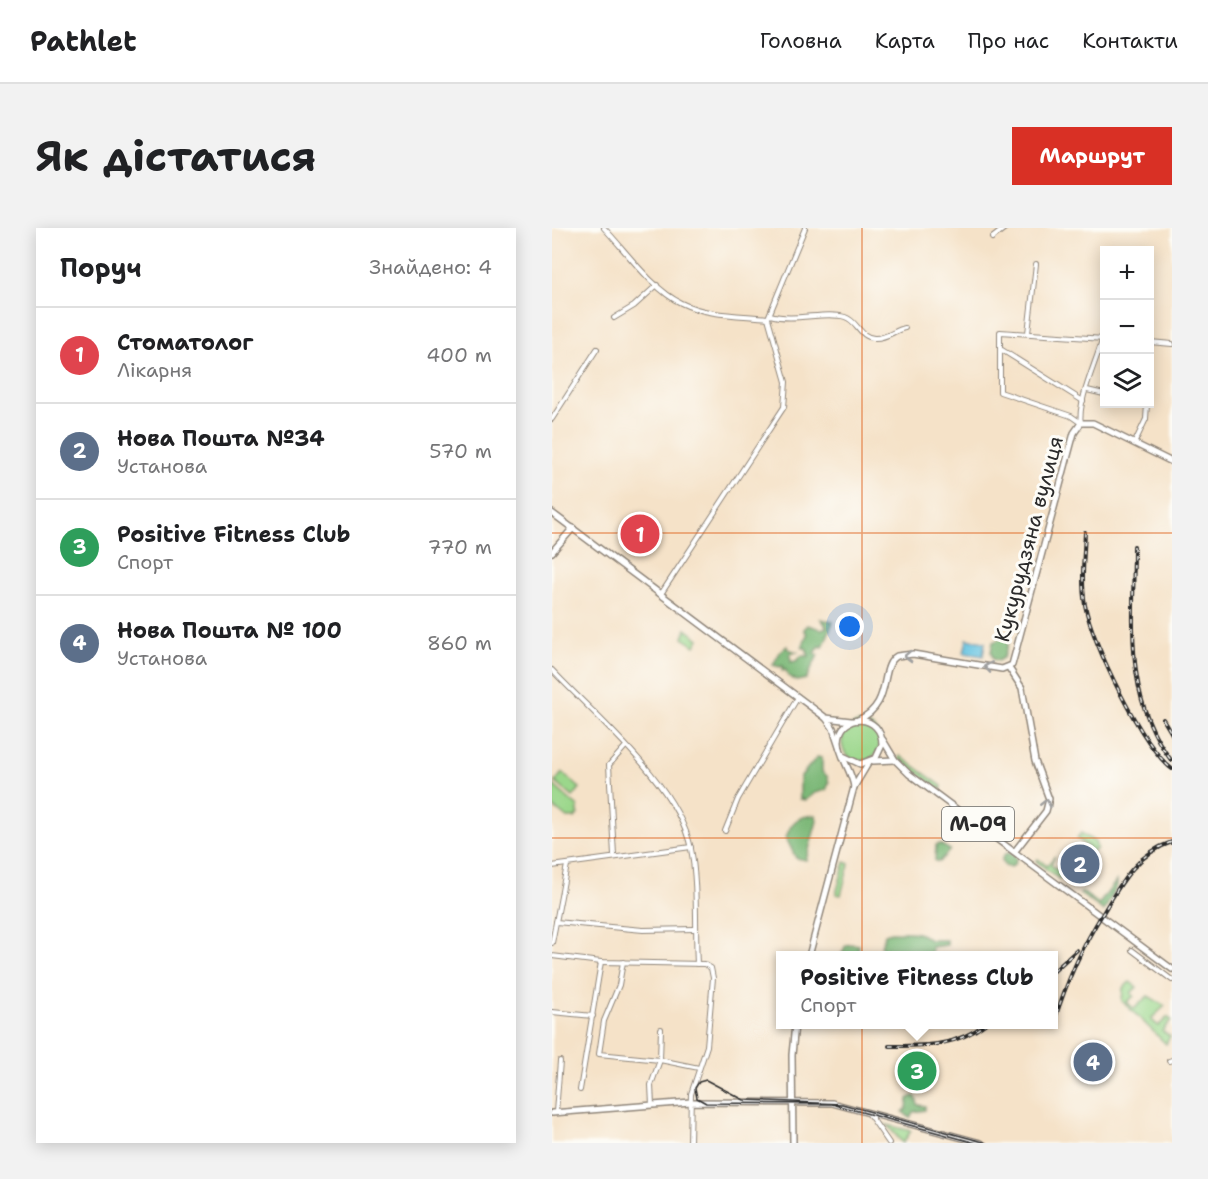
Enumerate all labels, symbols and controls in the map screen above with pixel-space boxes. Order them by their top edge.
text: Pathlet [30,22,137,60]
text: Головна [760,27,842,55]
text: Карта [875,27,935,55]
text: Про нас [968,27,1049,55]
text: Контакти [1082,27,1178,55]
button: Маршрут [1012,127,1172,185]
text: Як дістатися [36,128,316,184]
map controls [1100,246,1154,408]
button: + [1100,246,1154,300]
text: Поруч [60,250,142,285]
text: Знайдено: 4 [369,254,492,280]
button: − [1100,300,1154,354]
text: Стоматолог [117,328,253,357]
text: 1 [75,342,84,368]
text: 400 m [426,342,492,368]
button: layers [1100,354,1154,408]
text: Лікарня [117,357,192,383]
text: Нова Пошта №34 [117,424,325,453]
street label: Кукурудзяна вулиця [988,433,1070,645]
text: 2 [73,438,87,464]
text: 570 m [429,438,492,464]
text: Установа [117,453,207,479]
pin: 1 [620,512,659,556]
text: Positive Fitness Club [117,520,351,549]
text: 3 [73,534,87,560]
text: 770 m [428,534,492,560]
text: Спорт [117,549,173,575]
your location [835,612,864,641]
text: Нова Пошта № 100 [117,616,342,645]
text: 4 [73,630,87,656]
text: 860 m [427,630,492,656]
text: Установа [117,645,207,671]
one-way arrow [904,649,913,662]
one-way arrow [983,662,992,674]
one-way arrow [1039,798,1052,808]
road number: М-09 [942,807,1014,841]
pin: 2 [1060,842,1100,886]
popup [776,951,1058,1029]
text: Positive Fitness Club [800,963,1034,992]
text: Спорт [800,992,856,1018]
pin: 4 [1074,1040,1112,1084]
pin: 3 [898,1048,937,1094]

